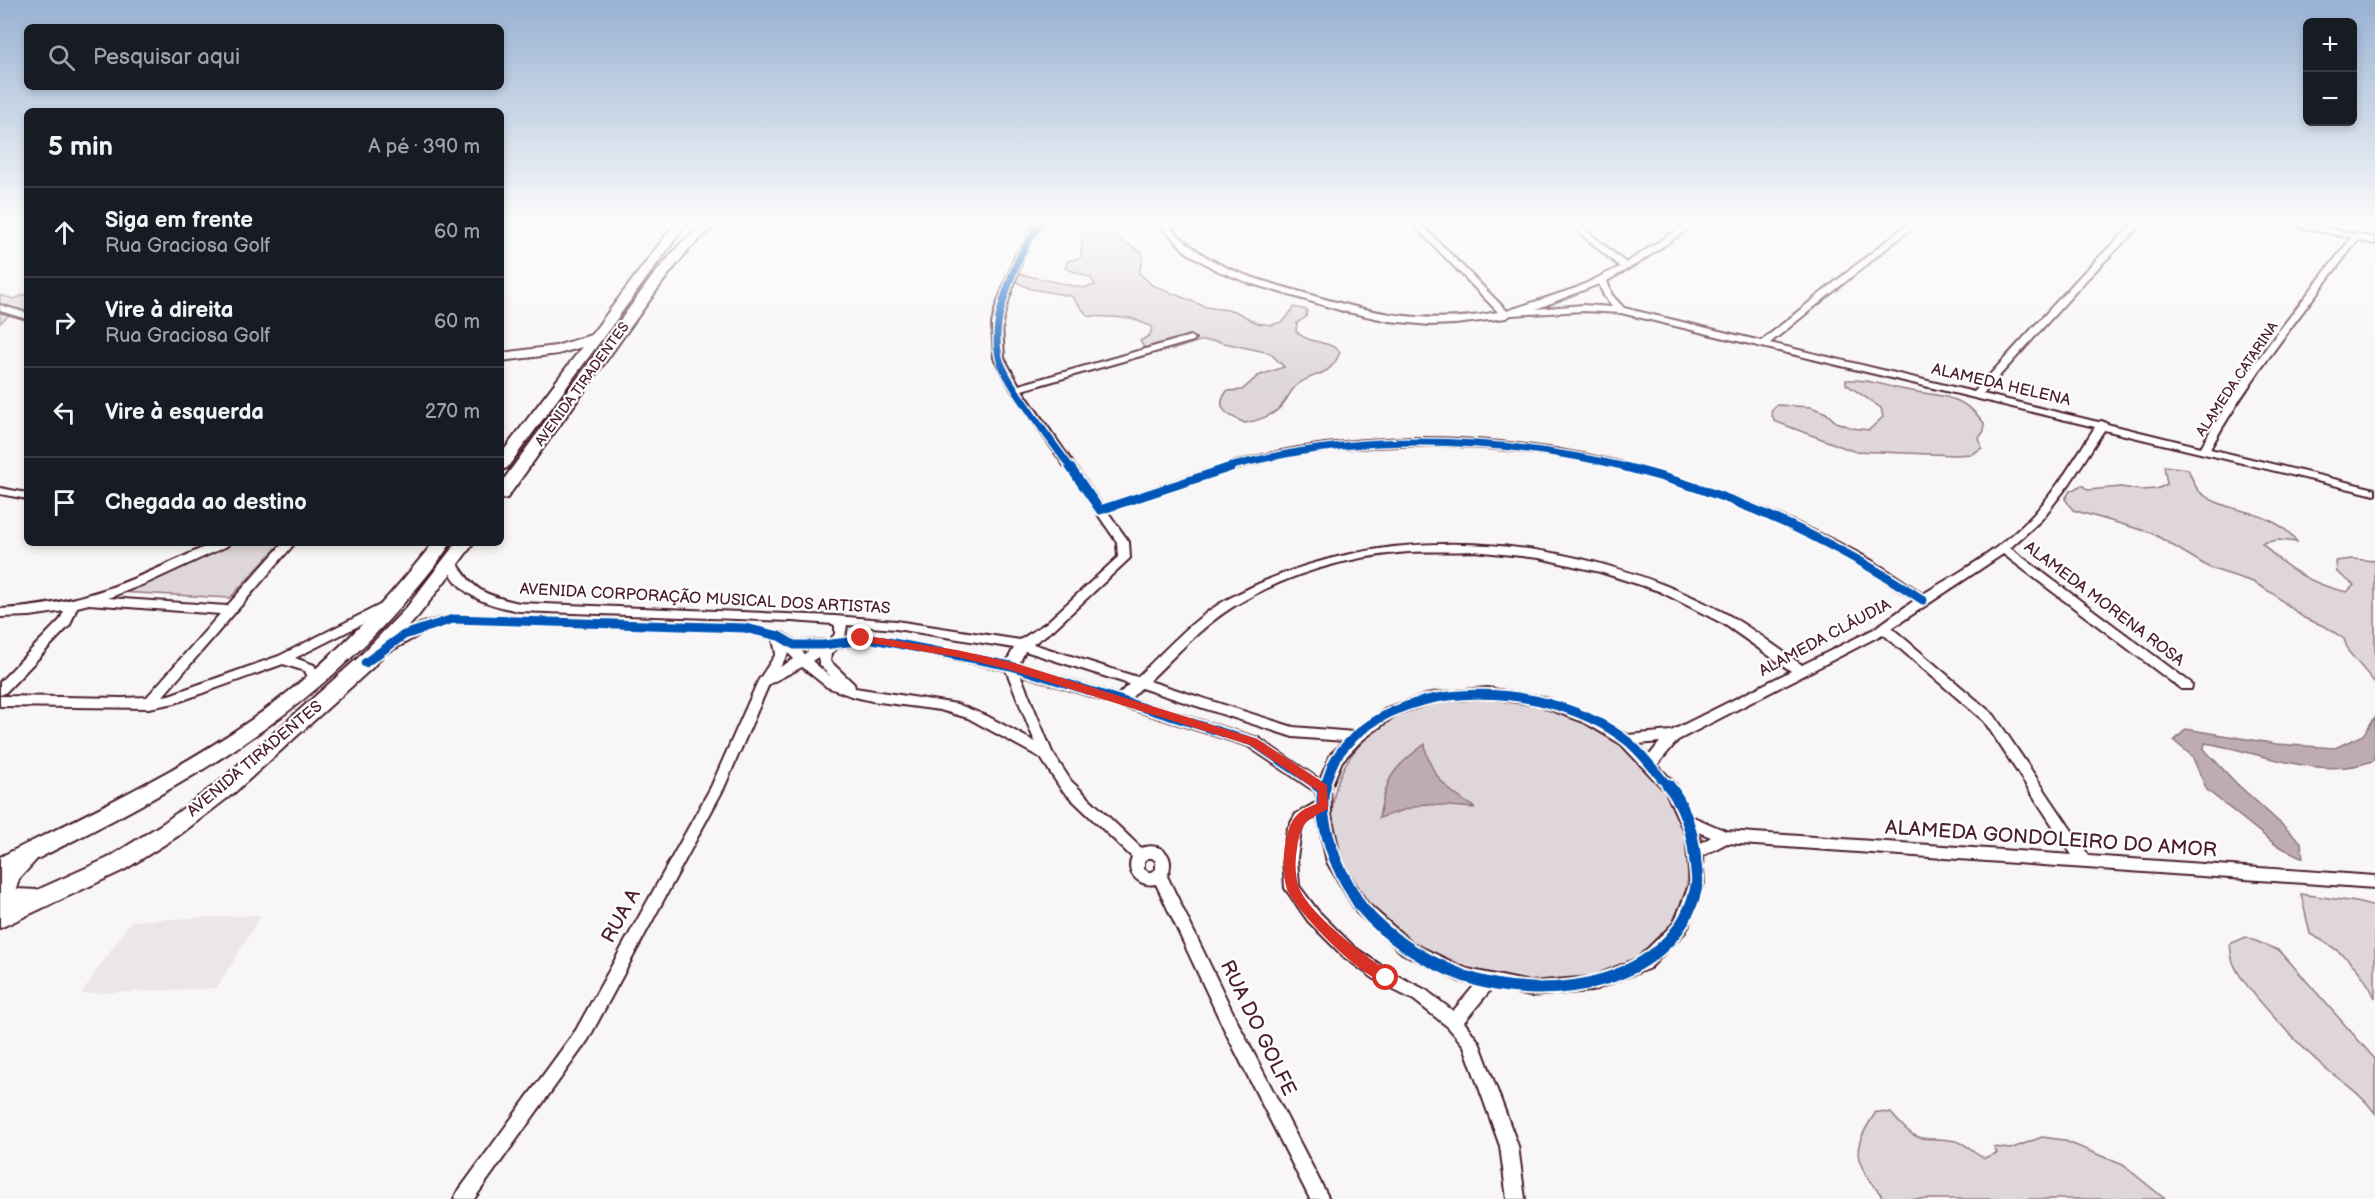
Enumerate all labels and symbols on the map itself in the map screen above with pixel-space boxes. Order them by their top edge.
street label: ALAMEDA CATARINA [2192,318,2282,440]
street label: AVENIDA TIRADENTES [531,319,633,449]
street label: ALAMEDA HELENA [1930,360,2073,410]
street label: ALAMEDA MORENA ROSA [2020,538,2188,671]
street label: AVENIDA CORPORAÇÃO MUSICAL DOS ARTISTAS [519,579,891,618]
street label: ALAMEDA CLÁUDIA [1755,593,1894,681]
route end [847,624,873,650]
street label: AVENIDA TIRADENTES [184,697,326,821]
street label: ALAMEDA GONDOLEIRO DO AMOR [1884,815,2218,863]
street label: RUA A [596,884,646,947]
street label: RUA DO GOLFE [1215,956,1301,1100]
route start [1372,964,1398,990]

